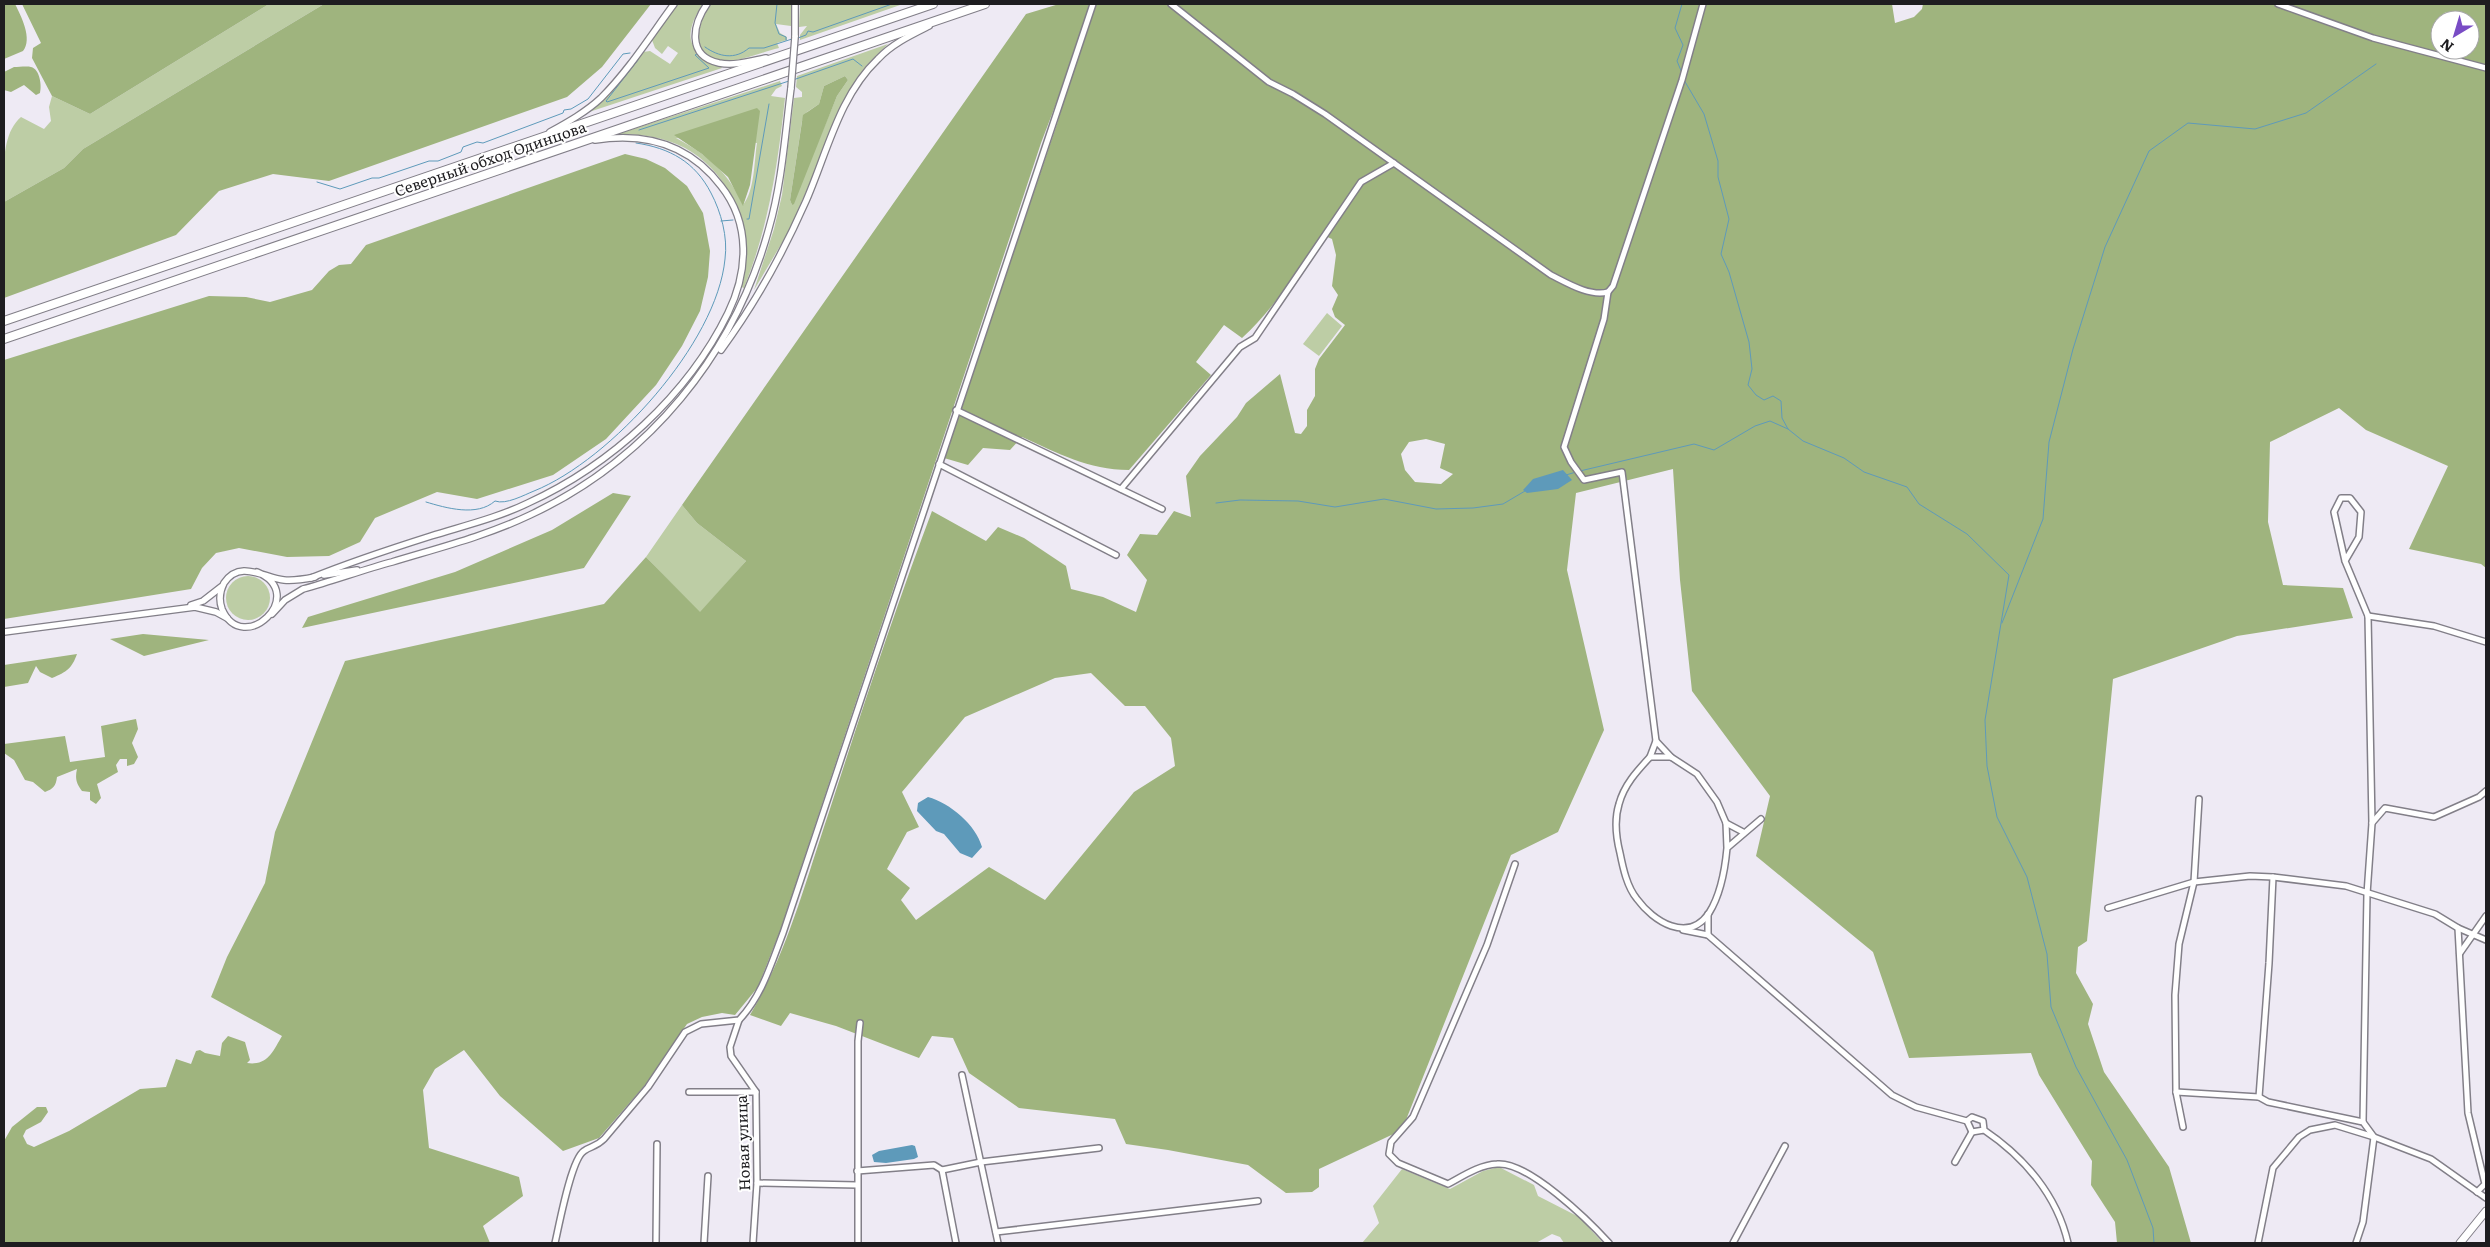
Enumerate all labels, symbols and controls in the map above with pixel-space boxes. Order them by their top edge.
north arrow [2430,10,2480,60]
text: N [2435,34,2457,58]
street label: Северный обход Одинцова [391,114,590,202]
street label: Новая улица [729,1094,755,1191]

